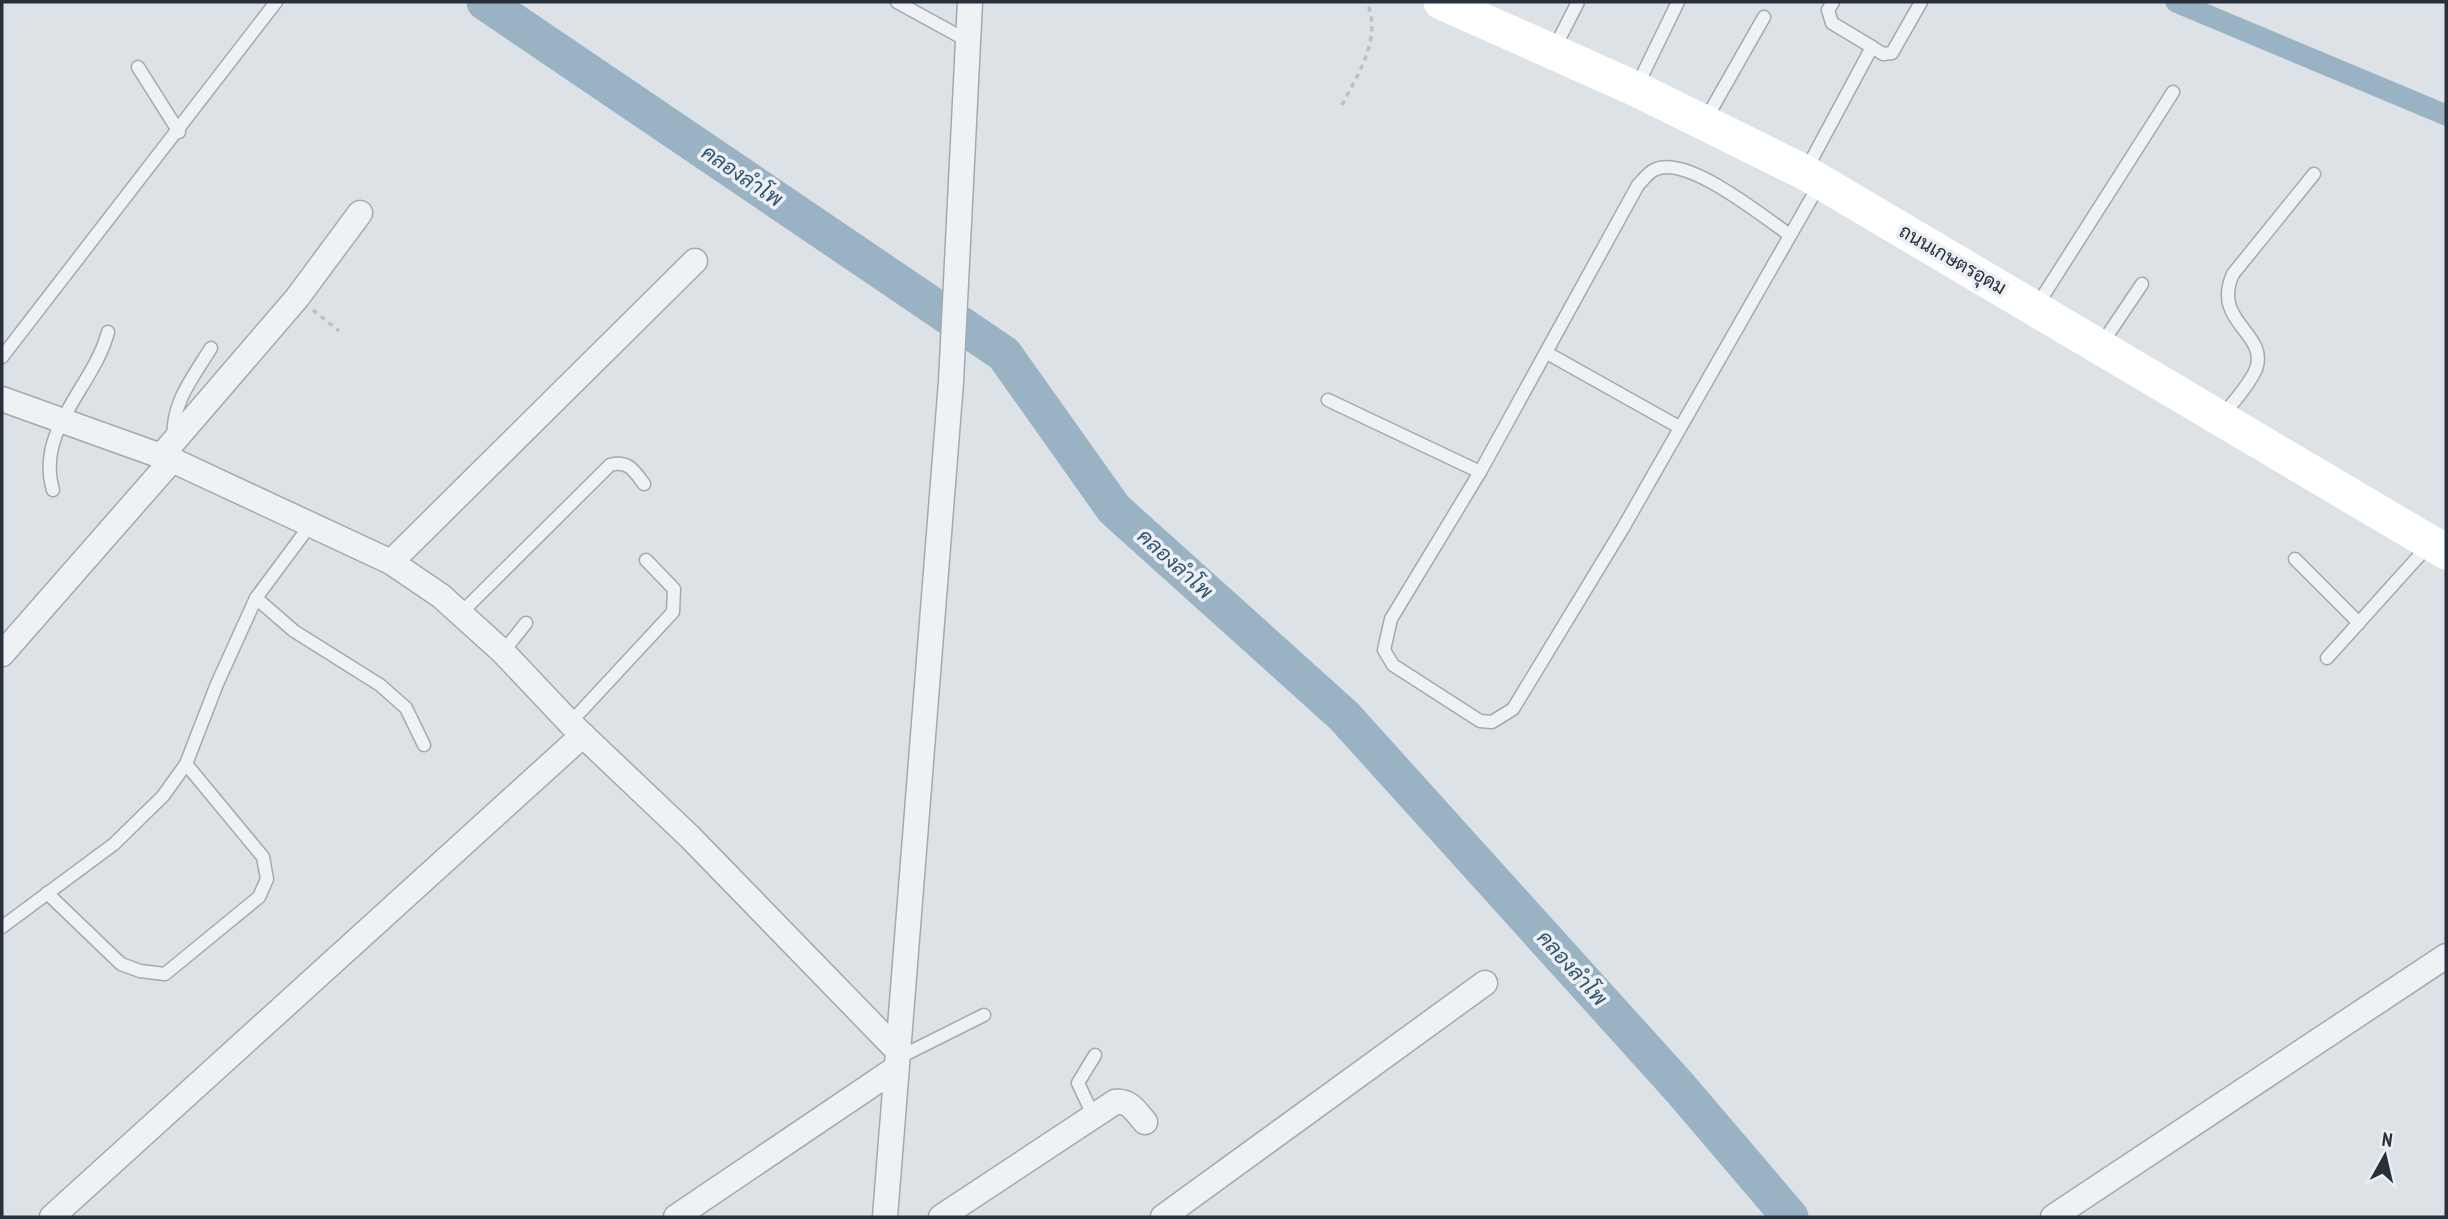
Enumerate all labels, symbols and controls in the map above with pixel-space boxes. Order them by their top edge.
water label: คลองลำโพ [697,139,788,213]
street label: ถนนเกษตรอุดม [1895,219,2011,300]
water label: คลองลำโพ [1132,523,1219,604]
water label: คลองลำโพ [1532,924,1613,1011]
north arrow [2350,1121,2420,1191]
text: N [2381,1127,2394,1152]

